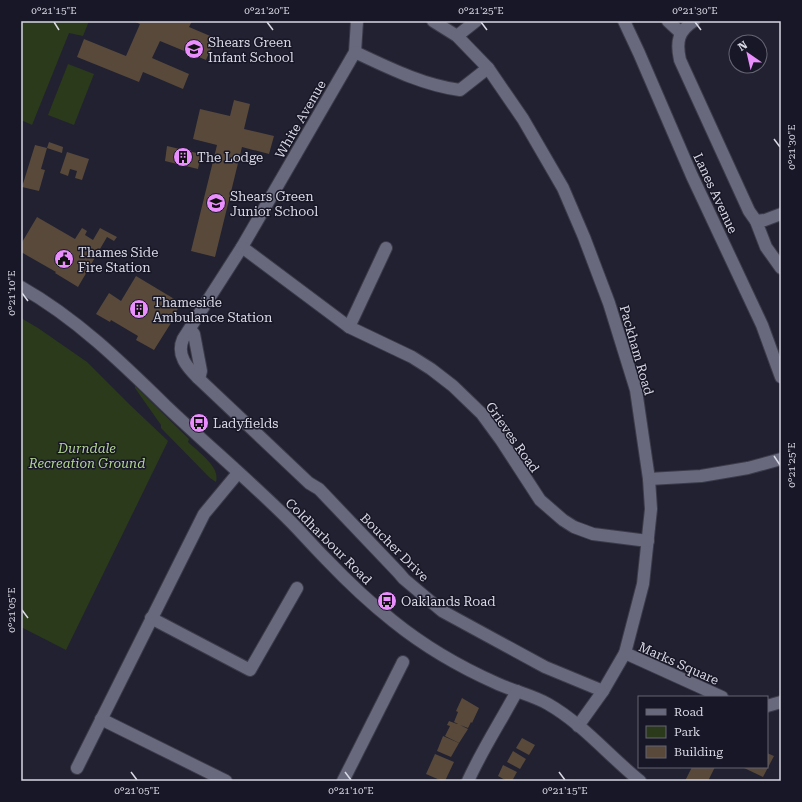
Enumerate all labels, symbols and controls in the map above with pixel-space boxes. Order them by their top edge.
text: 0°21'15"E [31,5,77,16]
text: 0°21'20"E [244,5,290,16]
text: 0°21'25"E [458,5,504,16]
text: 0°21'30"E [672,5,718,16]
north arrow [728,34,768,74]
place label: Shears Green Infant School [208,35,294,65]
school or university icon: Shears Green Infant School [183,38,205,60]
text: N [736,38,750,54]
street label: White Avenue [272,78,329,161]
text: 0°21'30"E [786,124,797,170]
building icon: The Lodge [172,146,194,168]
place label: The Lodge [197,150,263,165]
street label: Lanes Avenue [690,151,741,236]
place label: Shears Green Junior School [230,189,318,219]
school or university icon: Shears Green Junior School [205,192,227,214]
place label: Thames Side Fire Station [78,245,158,275]
public building icon: Thames Side Fire Station [53,248,75,270]
text: 0°21'10"E [6,270,17,316]
place label: Thameside Ambulance Station [153,295,273,325]
building icon: Thameside Ambulance Station [128,298,150,320]
street label: Packham Road [617,304,657,397]
street label: Grieves Road [483,399,543,476]
bus stop icon: Ladyfields [188,412,210,434]
place label: Ladyfields [213,416,278,431]
park label: Durndale Recreation Ground [28,441,145,471]
text: 0°21'25"E [786,442,797,488]
street label: Coldharbour Road [282,495,375,588]
street label: Boucher Drive [357,510,432,585]
text: 0°21'05"E [6,587,17,633]
bus stop icon: Oaklands Road [376,590,398,612]
place label: Oaklands Road [401,594,496,609]
street label: Marks Square [636,639,721,688]
legend [638,696,768,768]
text: Road [674,705,704,719]
text: Park [674,725,701,739]
text: Building [674,745,723,759]
text: 0°21'05"E [114,785,160,796]
text: 0°21'10"E [328,785,374,796]
text: 0°21'15"E [542,785,588,796]

